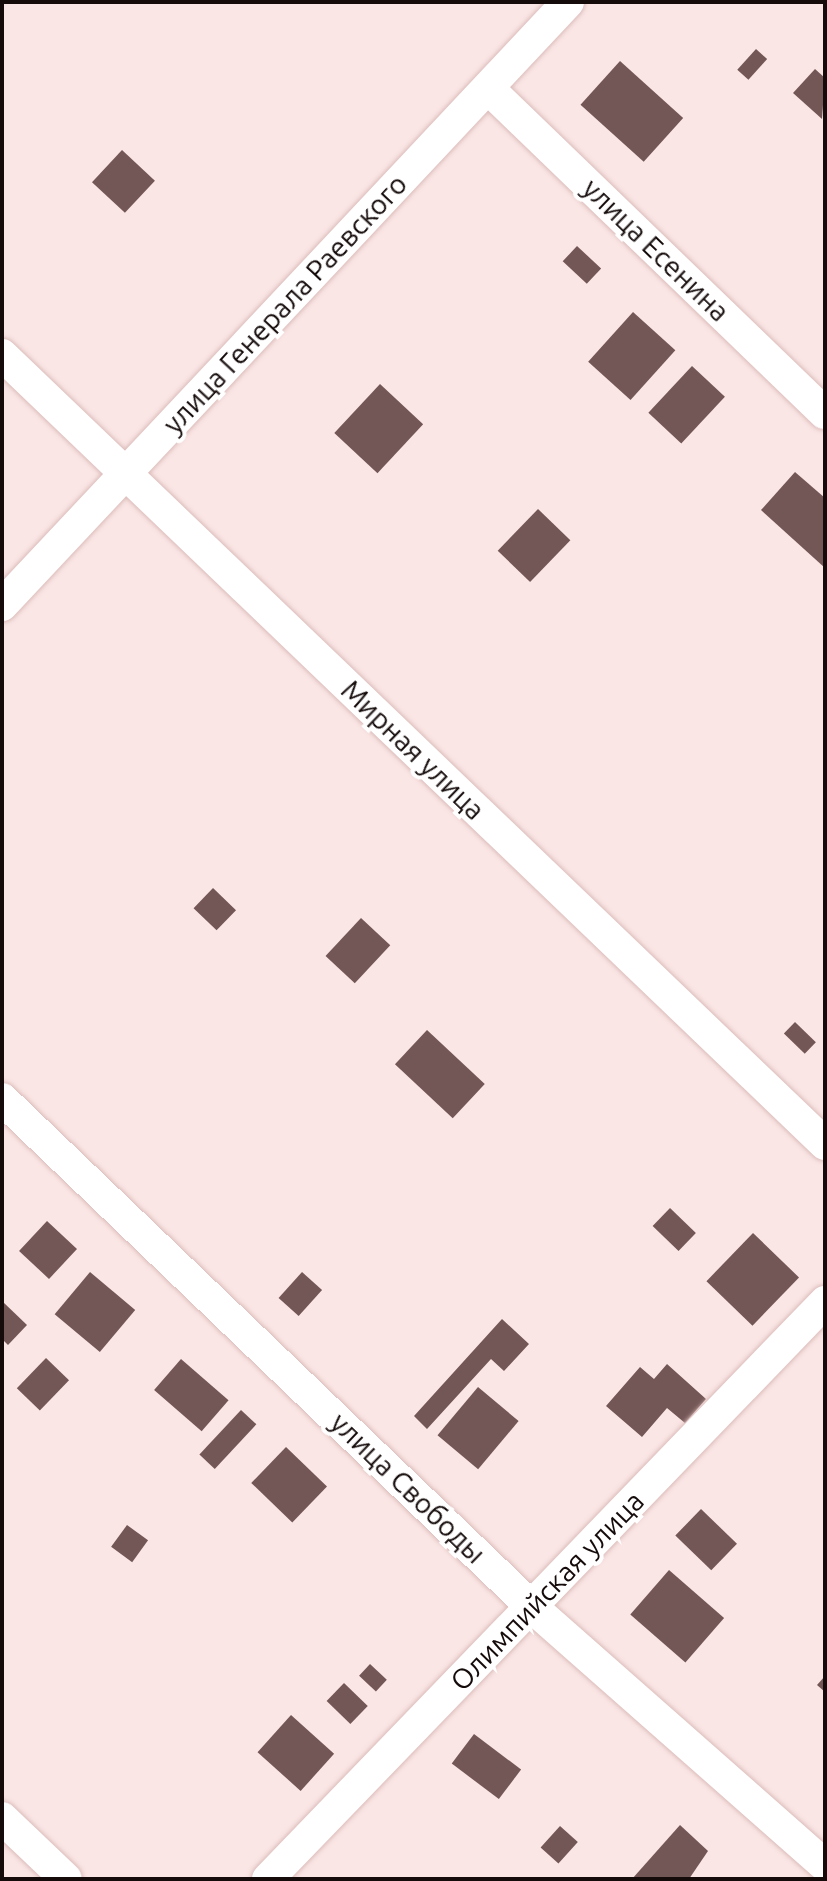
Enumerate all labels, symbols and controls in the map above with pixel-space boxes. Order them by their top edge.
street label: улица Генерала Раевского [156,167,414,441]
street label: улица Есенина [576,172,736,328]
street label: Мирная улица [334,673,492,827]
street label: улица Свободы [324,1406,492,1570]
street label: Олимпийская улица [443,1484,651,1698]

